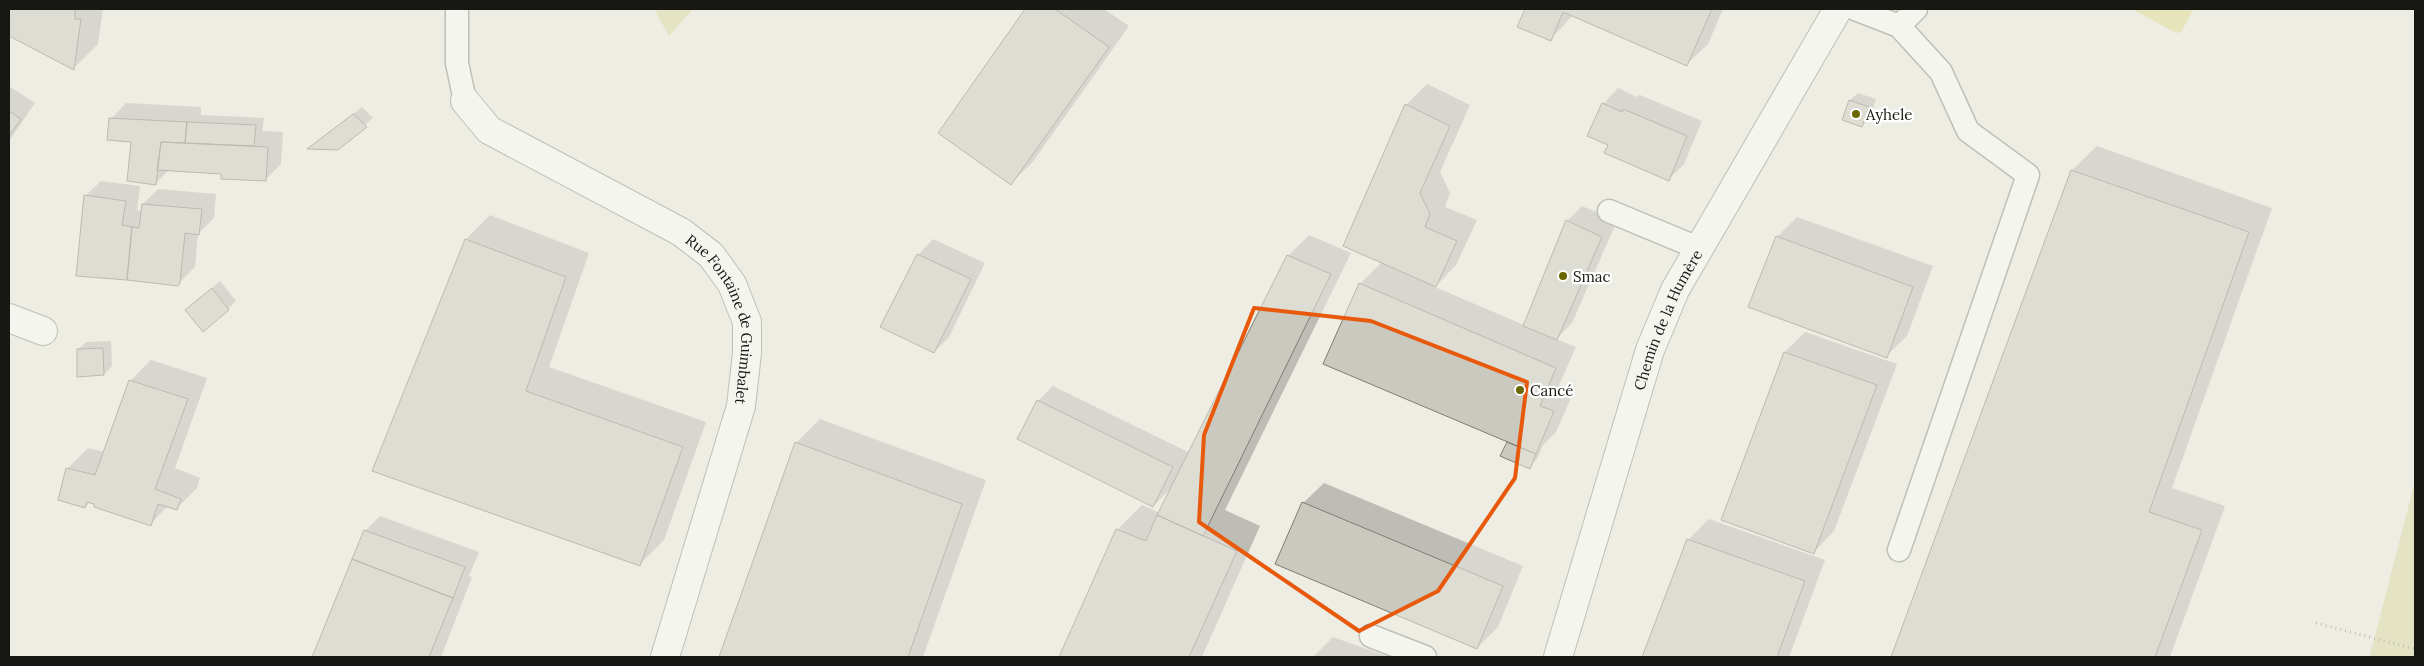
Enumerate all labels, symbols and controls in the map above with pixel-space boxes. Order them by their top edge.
place label: Ayhele [1865,105,1912,124]
marker: Ayhele [1850,108,1862,120]
street label: Rue Fontaine de Guimbalet [682,230,757,406]
street label: Chemin de la Humère [1629,246,1706,392]
place label: Smac [1573,267,1611,286]
marker: Smac [1557,270,1569,282]
place label: Cancé [1530,381,1573,400]
marker: Cancé [1514,384,1526,396]

